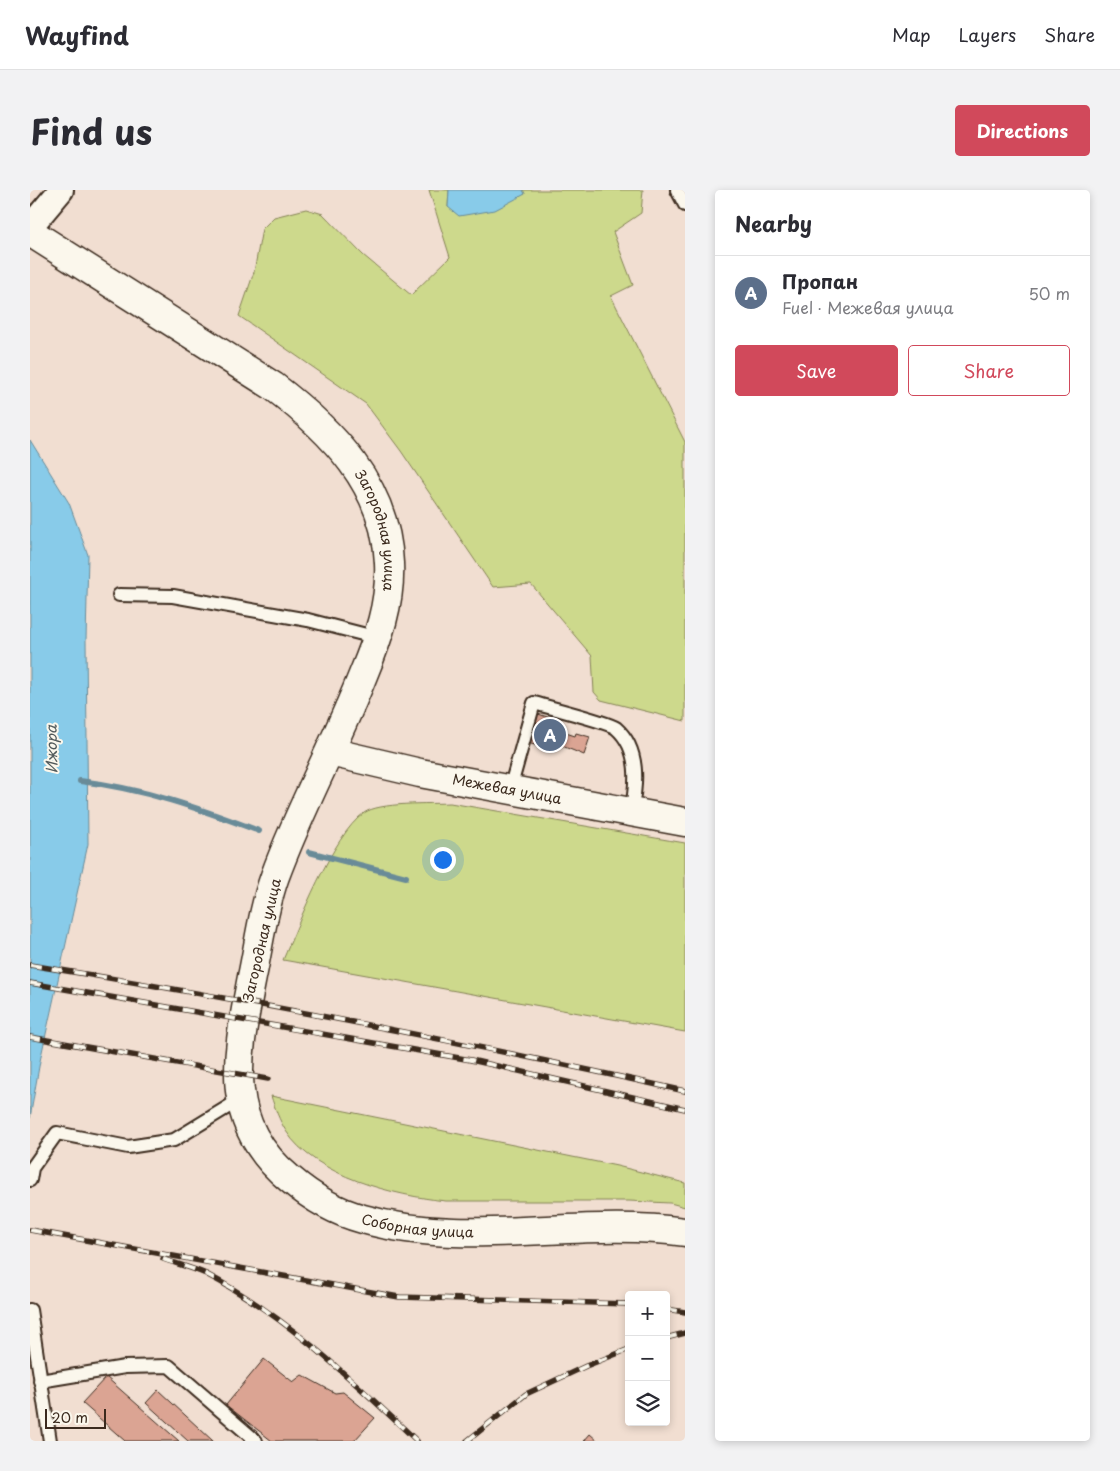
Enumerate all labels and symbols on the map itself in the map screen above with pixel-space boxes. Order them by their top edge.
street label: Загородная улица [350,465,400,592]
pin: A [534,716,566,754]
water label: Ижора [39,724,62,774]
street label: Межевая улица [451,768,564,809]
your location [430,847,456,873]
street label: Загородная улица [237,876,286,1004]
street label: Соборная улица [359,1208,474,1242]
scale bar [45,1406,106,1429]

